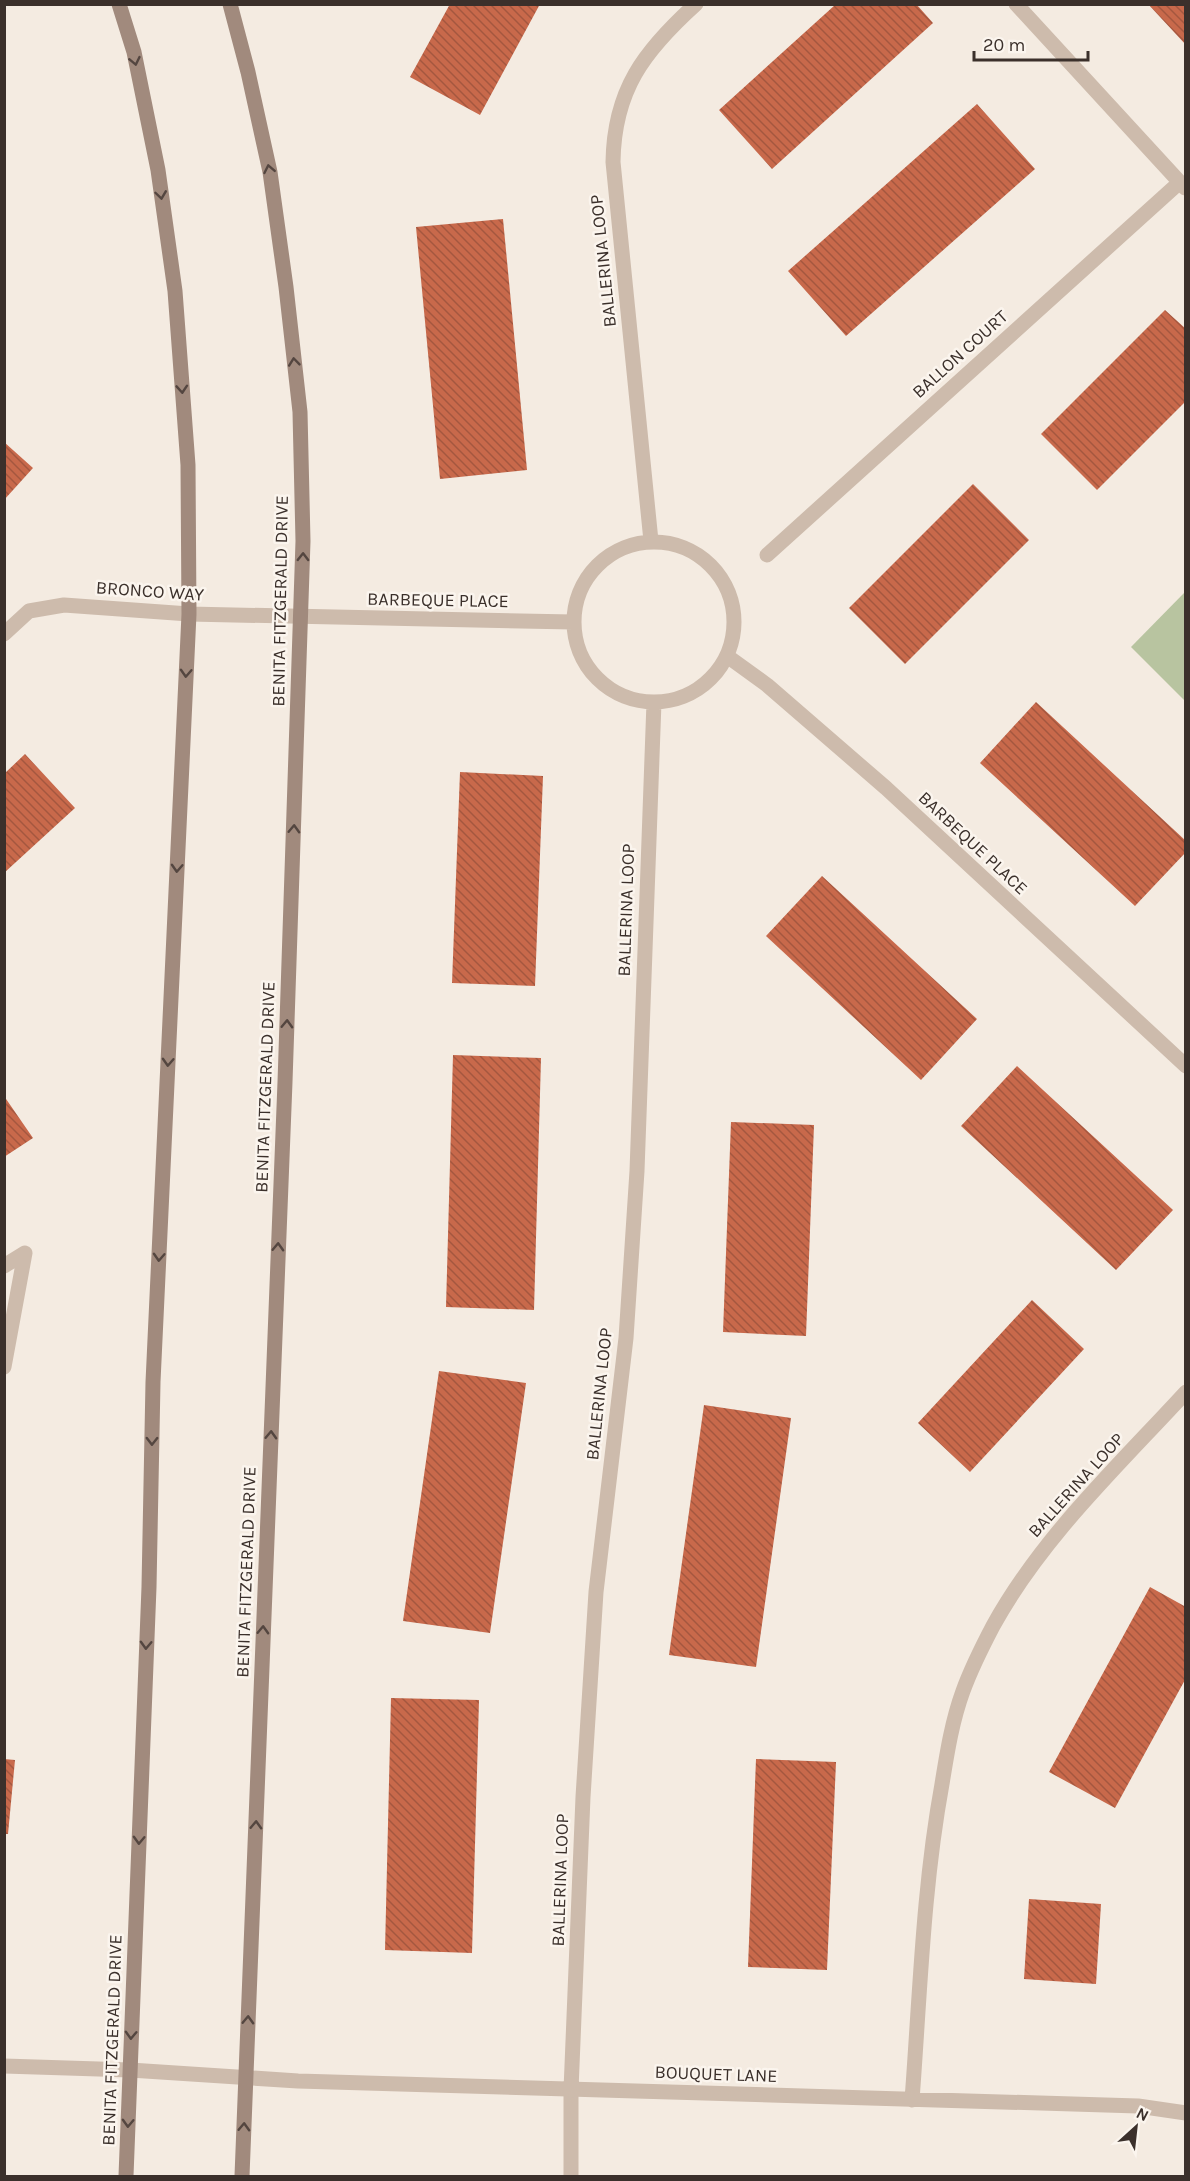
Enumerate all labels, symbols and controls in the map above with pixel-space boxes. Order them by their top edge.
scale bar [974,24,1088,62]
text: 20 m [983,34,1025,56]
one-way arrow [128,55,141,65]
one-way arrow [263,164,276,174]
one-way arrow [155,190,167,200]
street label: BALLERINA LOOP [585,194,621,328]
street label: BALLON COURT [908,305,1012,403]
one-way arrow [288,358,301,367]
one-way arrow [176,384,189,393]
street label: BENITA FITZGERALD DRIVE [267,495,293,707]
one-way arrow [297,552,309,561]
street label: BRONCO WAY [95,576,205,606]
street label: BARBEQUE PLACE [367,588,509,612]
one-way arrow [179,668,192,677]
street label: BARBEQUE PLACE [914,787,1032,899]
one-way arrow [287,824,300,833]
street label: BALLERINA LOOP [613,843,639,977]
one-way arrow [170,863,183,872]
street label: BENITA FITZGERALD DRIVE [250,981,280,1193]
one-way arrow [280,1019,293,1028]
one-way arrow [161,1058,174,1067]
one-way arrow [272,1243,285,1252]
one-way arrow [152,1253,165,1262]
street label: BALLERINA LOOP [581,1327,617,1461]
street label: BALLERINA LOOP [1023,1428,1129,1542]
one-way arrow [265,1431,277,1440]
one-way arrow [145,1436,158,1445]
street label: BENITA FITZGERALD DRIVE [231,1466,261,1678]
one-way arrow [257,1625,270,1634]
one-way arrow [140,1641,153,1650]
street label: BALLERINA LOOP [547,1813,573,1947]
one-way arrow [249,1820,262,1829]
one-way arrow [132,1836,145,1845]
street label: BENITA FITZGERALD DRIVE [97,1934,127,2146]
one-way arrow [242,2015,255,2024]
one-way arrow [125,2030,138,2039]
street label: BOUQUET LANE [654,2061,778,2087]
north arrow [1106,2097,1166,2157]
text: N [1133,2103,1152,2125]
one-way arrow [121,2119,134,2128]
one-way arrow [237,2123,250,2132]

